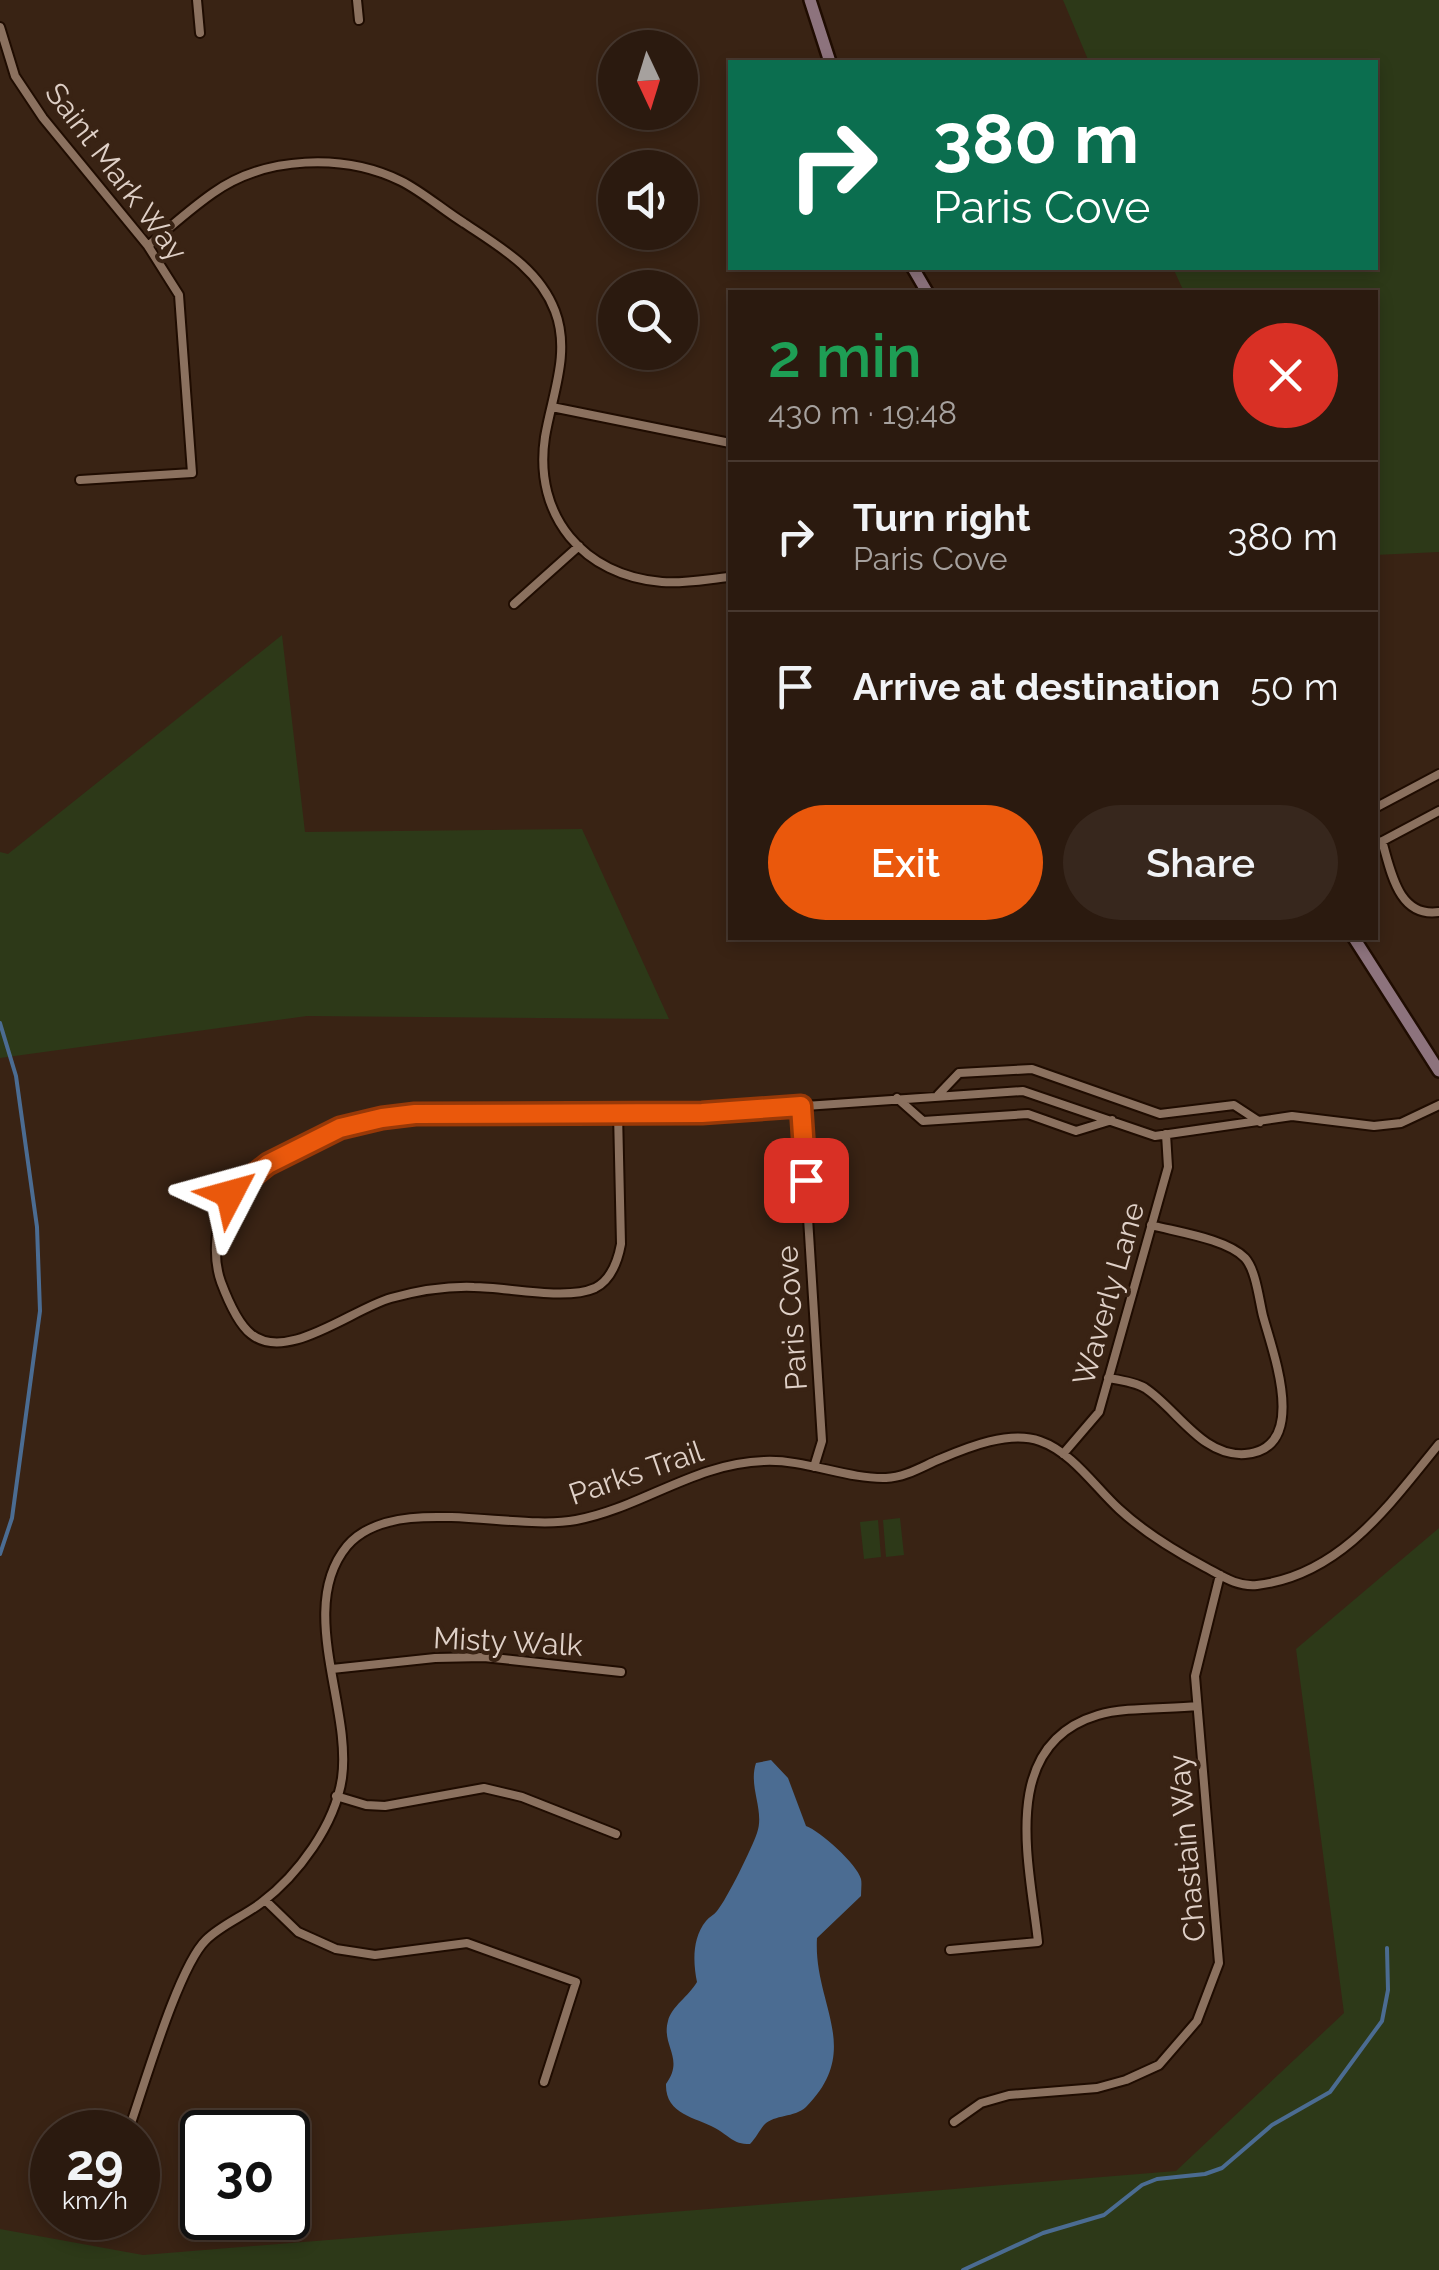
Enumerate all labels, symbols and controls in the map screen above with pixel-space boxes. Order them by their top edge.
north arrow [598,30,698,130]
map controls [598,30,698,370]
street label: Saint Mark Way [38,76,195,268]
text: 380 m [933,97,1139,179]
icon: right [768,100,898,230]
button: sound [598,150,698,250]
text: Paris Cove [933,181,1151,234]
button: search [598,270,698,370]
text: 2 min [768,321,922,391]
button: close [1233,323,1338,428]
text: 430 m · 19:48 [768,394,957,431]
text: Turn right [853,495,1030,540]
icon: right [768,509,823,564]
text: 380 m [1227,514,1338,559]
text: Paris Cove [853,540,1008,577]
icon: arrive [768,659,823,714]
text: Arrive at destination [853,664,1220,709]
text: 50 m [1250,664,1339,709]
button: Exit [768,805,1043,920]
button: Share [1063,805,1338,920]
pin [764,1138,849,1223]
position arrow [178,1142,282,1246]
icon: arrive [779,1153,834,1208]
street label: Waverly Lane [1066,1198,1151,1390]
street label: Paris Cove [769,1244,814,1392]
street label: Parks Trail [564,1433,708,1512]
street label: Misty Walk [432,1620,584,1663]
street label: Chastain Way [1161,1753,1212,1943]
speed limit sign: 30 [180,2110,310,2240]
text: 29 [66,2133,124,2192]
text: km/h [62,2185,128,2215]

